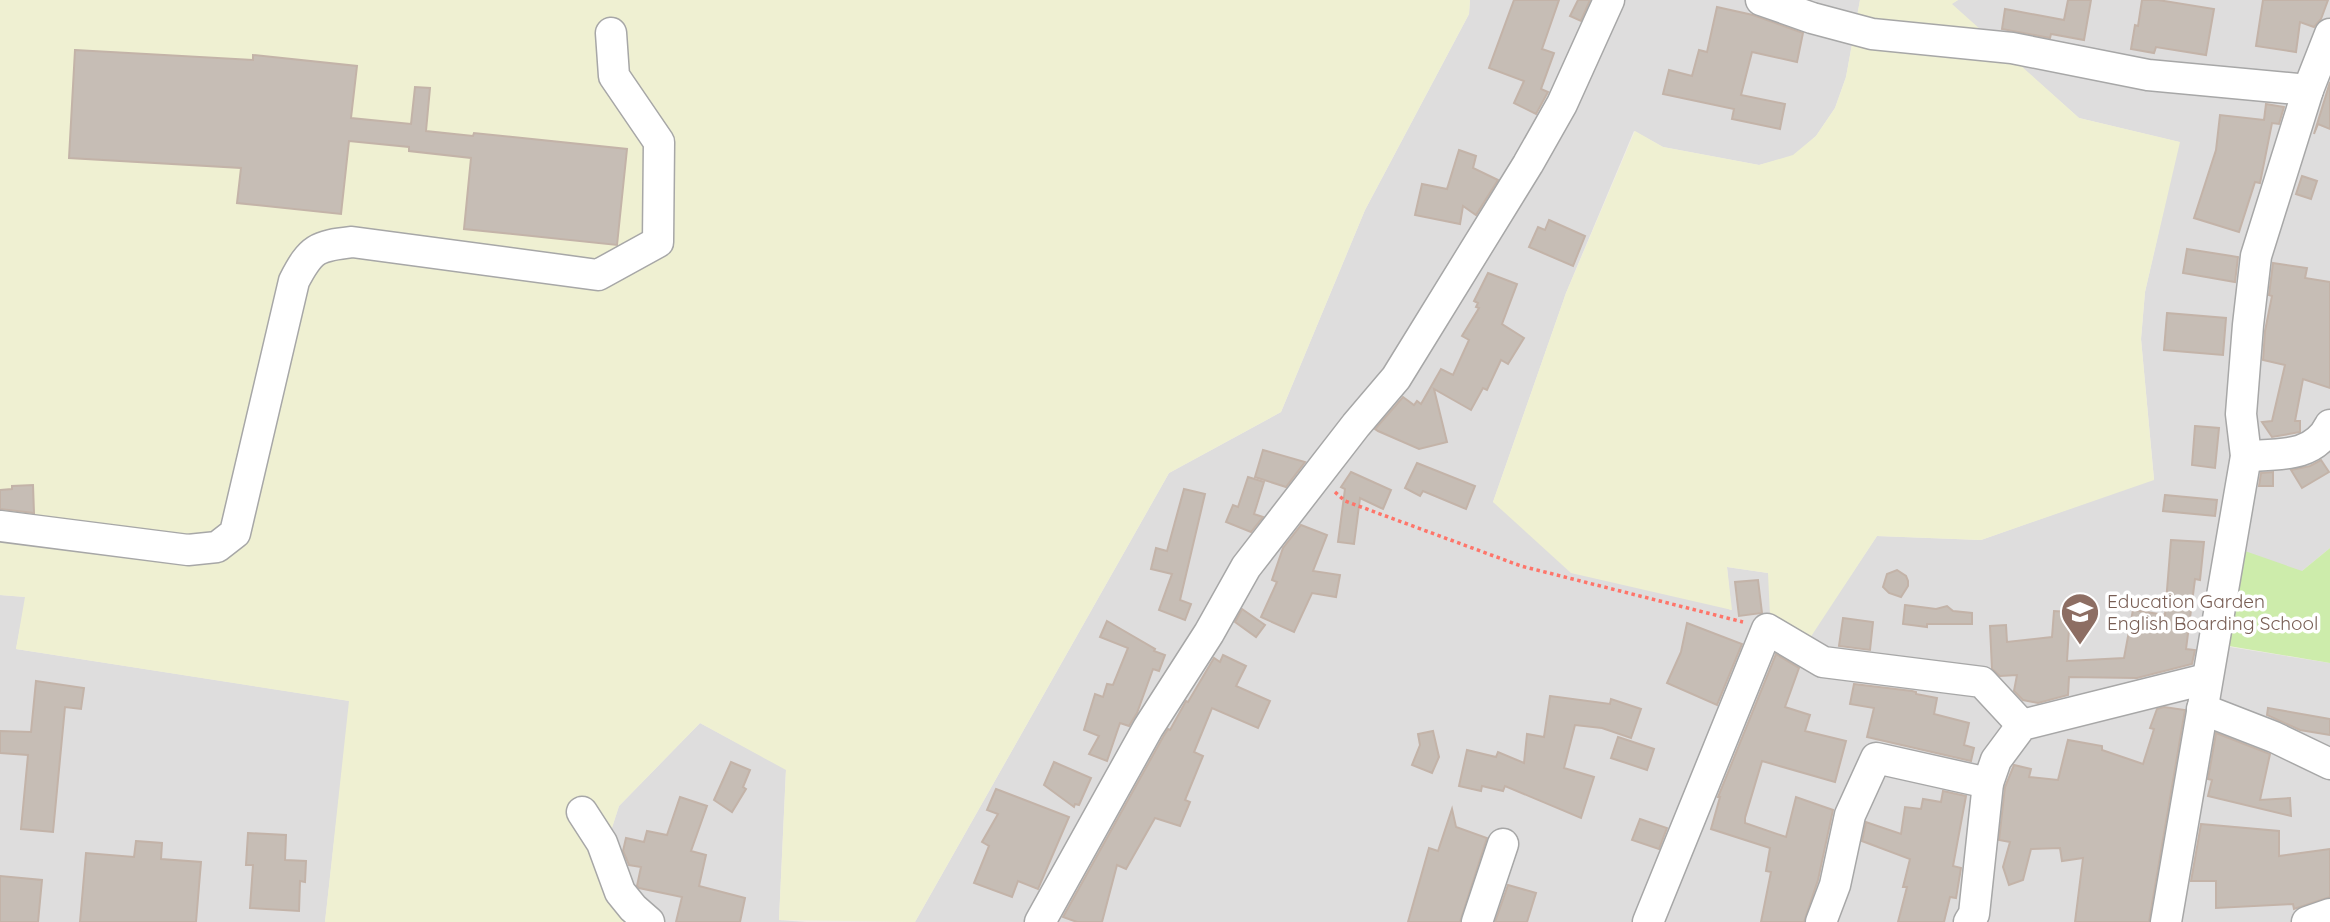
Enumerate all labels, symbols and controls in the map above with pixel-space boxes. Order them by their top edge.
place label: Education Garden English Boarding School [2107,589,2318,635]
school or university icon: Education Garden English Boarding School [2059,591,2101,646]

